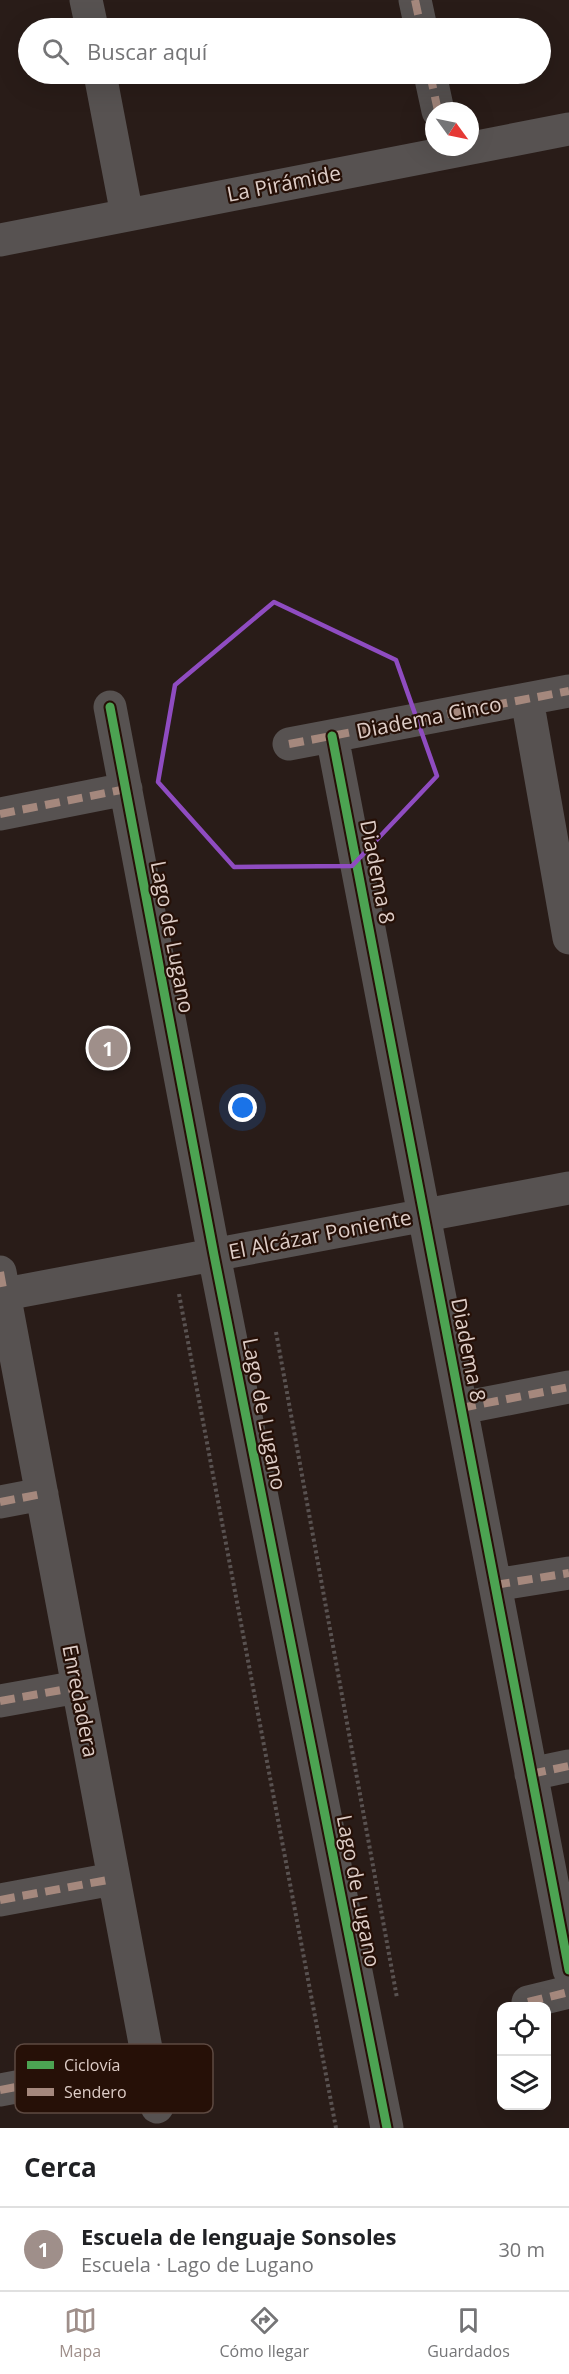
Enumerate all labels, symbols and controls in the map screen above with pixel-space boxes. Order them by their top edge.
search box [18,18,551,84]
icon: search [39,35,72,68]
text: Buscar aquí [87,36,207,66]
north arrow [425,102,479,156]
street label: La Pirámide [224,158,343,208]
street label: Diadema Cinco [354,689,504,745]
street label: Diadema 8 [354,817,402,926]
street label: Lago de Lugano [144,858,201,1015]
pin: 1 [88,1026,128,1070]
your location [228,1093,257,1122]
street label: El Alcázar Poniente [226,1203,414,1265]
street label: Diadema 8 [445,1295,493,1404]
street label: Lago de Lugano [236,1335,293,1492]
street label: Enredadera [56,1642,106,1760]
street label: Lago de Lugano [330,1812,387,1969]
map controls [497,2002,551,2110]
button: locate [497,2002,551,2056]
legend [15,2044,213,2113]
text: Ciclovía [64,2054,120,2076]
button: layers [497,2056,551,2110]
text: Sendero [64,2081,127,2103]
text: Cerca [24,2149,97,2185]
text: Escuela de lenguaje Sonsoles [81,2221,397,2251]
text: 1 [38,2236,49,2263]
text: 30 m [498,2236,545,2263]
text: Escuela · Lago de Lugano [81,2251,314,2278]
tab: Mapa [59,2304,101,2362]
tab: Cómo llegar [219,2304,309,2362]
tab: Guardados [427,2304,510,2362]

